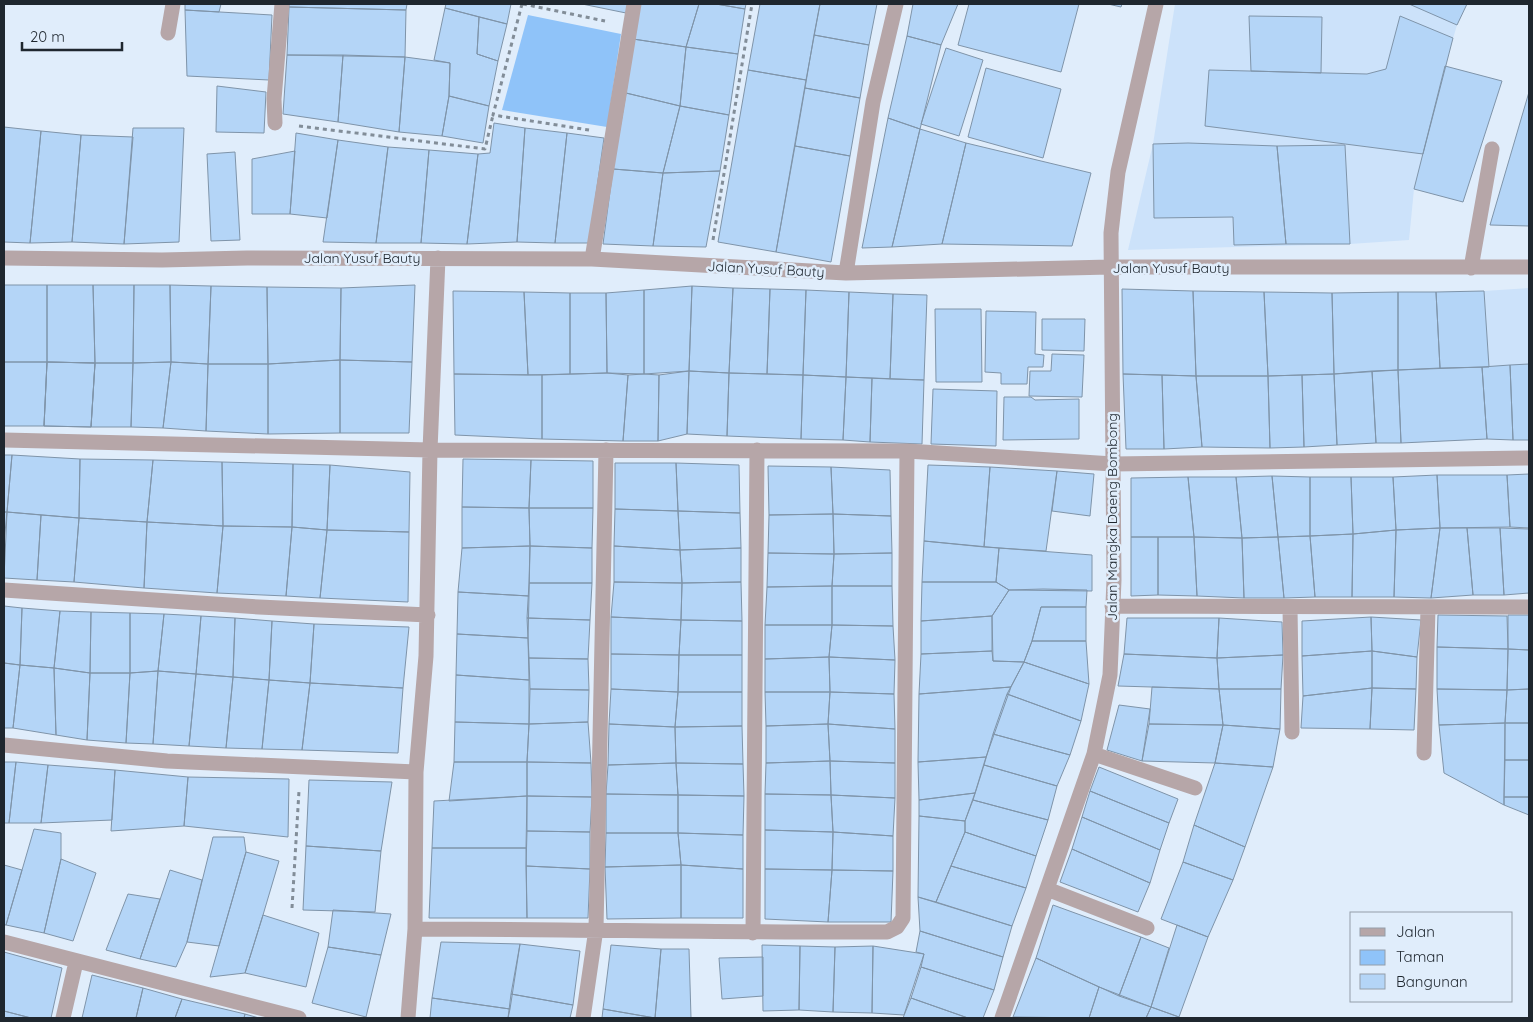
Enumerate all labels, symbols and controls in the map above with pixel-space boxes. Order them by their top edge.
scale bar [22,20,122,52]
text: 20 m [30,27,65,46]
street label: Jalan Yusuf Bauty [303,249,421,267]
street label: Jalan Yusuf Bauty [707,257,825,281]
street label: Jalan Yusuf Bauty [1112,259,1230,277]
street label: Jalan Mangka Daeng Bombong [1103,413,1121,621]
legend [1350,912,1513,1002]
text: Jalan [1396,922,1435,941]
text: Taman [1396,947,1444,966]
text: Bangunan [1396,972,1468,991]

